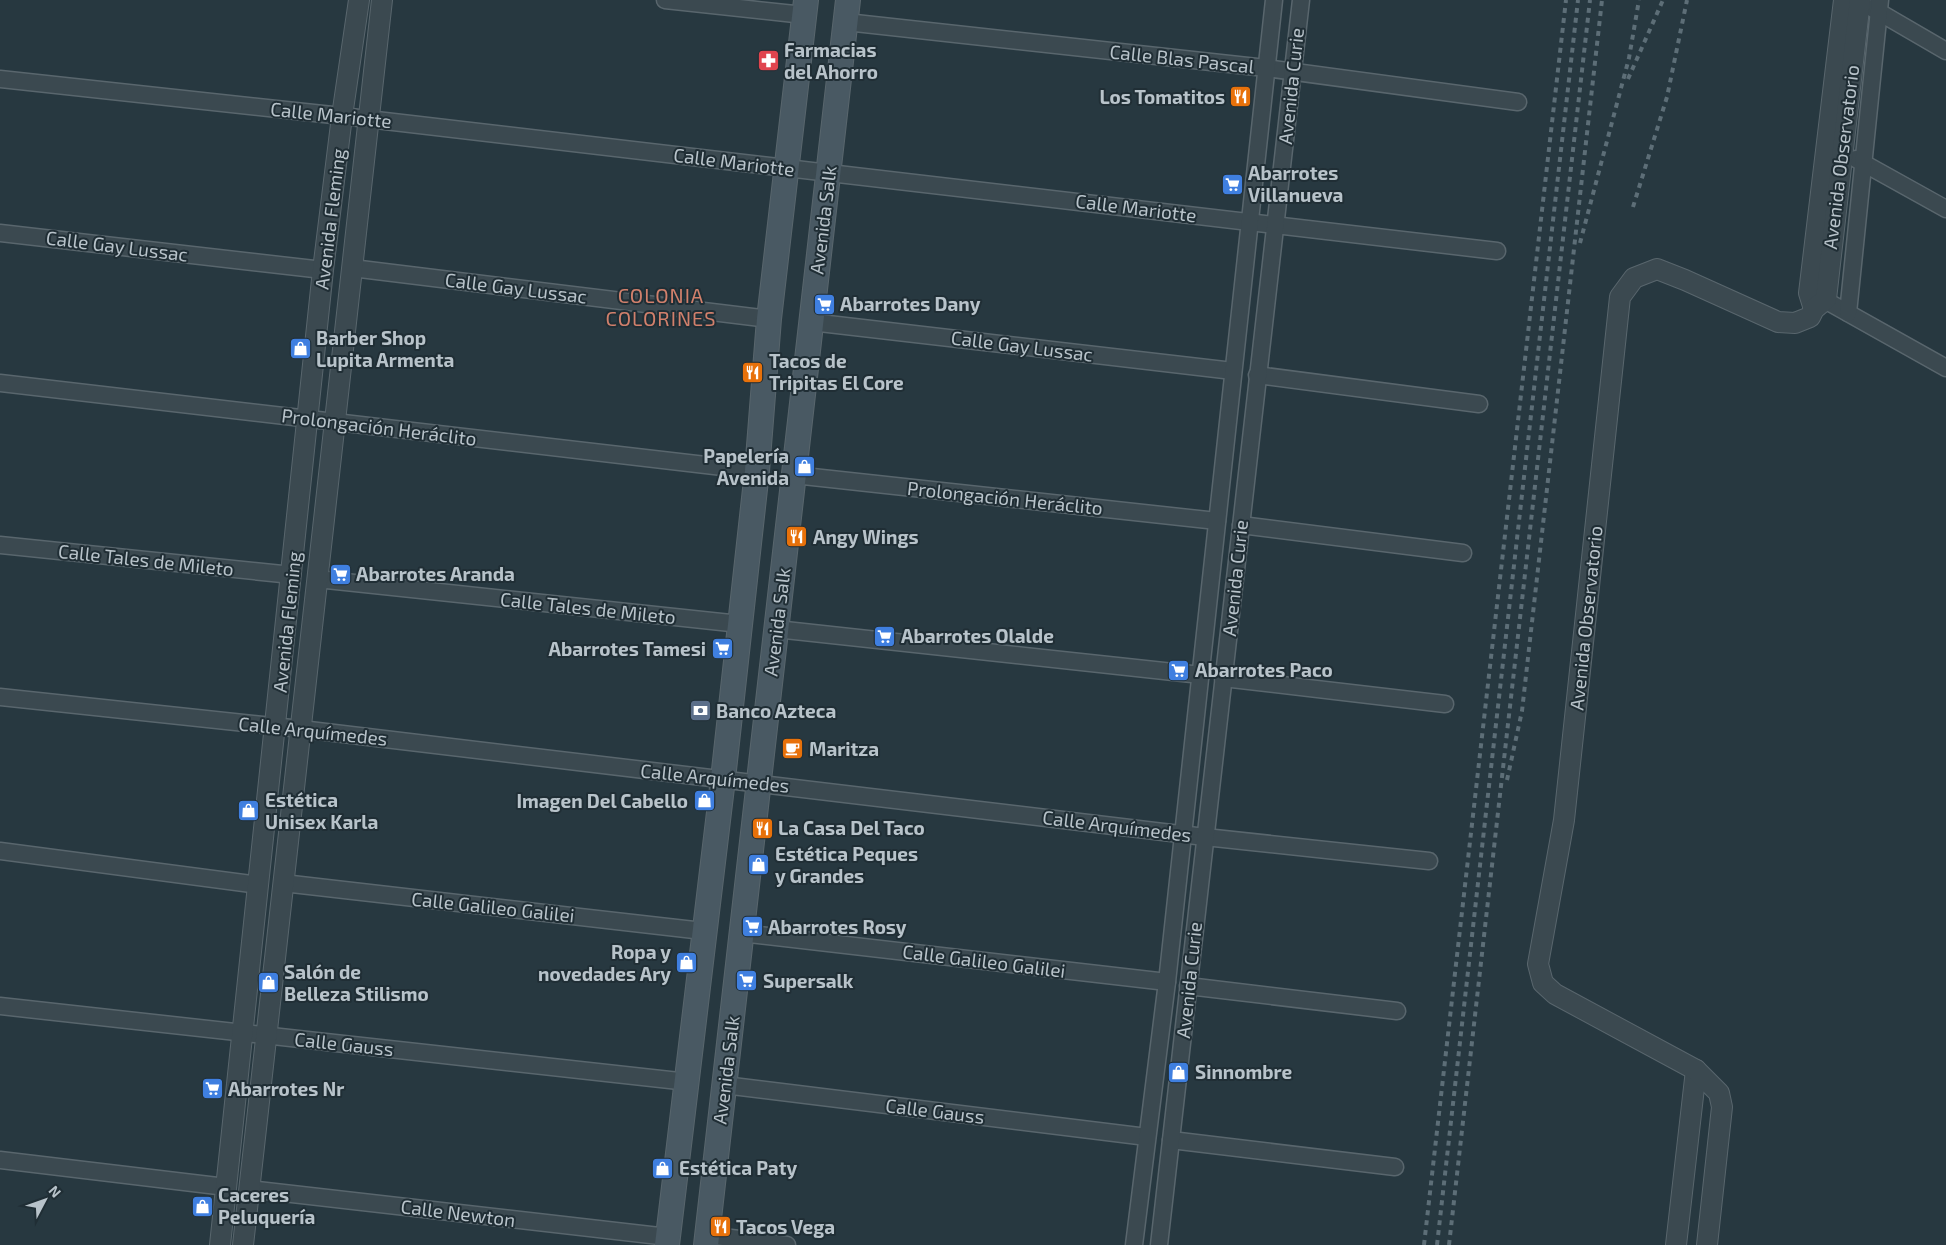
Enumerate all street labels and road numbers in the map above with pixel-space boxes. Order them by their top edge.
street label: Avenida Curie [1273,27,1308,145]
street label: Calle Blas Pascal [1109,39,1256,78]
street label: Avenida Observatorio [1818,63,1863,250]
street label: Calle Mariotte [269,97,393,132]
street label: Calle Mariotte [672,143,796,180]
street label: Avenida Fleming [309,147,350,291]
street label: Avenida Salk [804,164,841,276]
street label: Calle Mariotte [1074,189,1198,226]
street label: Calle Gay Lussac [45,225,189,266]
street label: Calle Gay Lussac [444,267,588,308]
street label: Calle Gay Lussac [950,325,1094,366]
street label: Prolongación Heráclito [280,403,478,450]
street label: Prolongación Heráclito [906,476,1104,519]
street label: Avenida Curie [1217,519,1252,637]
street label: Avenida Observatorio [1564,525,1607,711]
street label: Calle Tales de Mileto [57,539,235,580]
street label: Avenida Fleming [268,550,305,694]
street label: Avenida Salk [758,566,795,678]
street label: Calle Tales de Mileto [499,587,677,628]
street label: Calle Arquímedes [237,711,389,750]
street label: Calle Arquímedes [639,758,791,797]
street label: Calle Arquímedes [1041,805,1193,846]
street label: Calle Galileo Galilei [410,887,576,927]
street label: Avenida Curie [1171,921,1206,1039]
street label: Calle Galileo Galilei [901,939,1067,982]
street label: Avenida Salk [707,1014,744,1126]
street label: Calle Gauss [293,1027,395,1060]
street label: Calle Gauss [884,1093,986,1128]
street label: Calle Newton [399,1194,517,1231]

